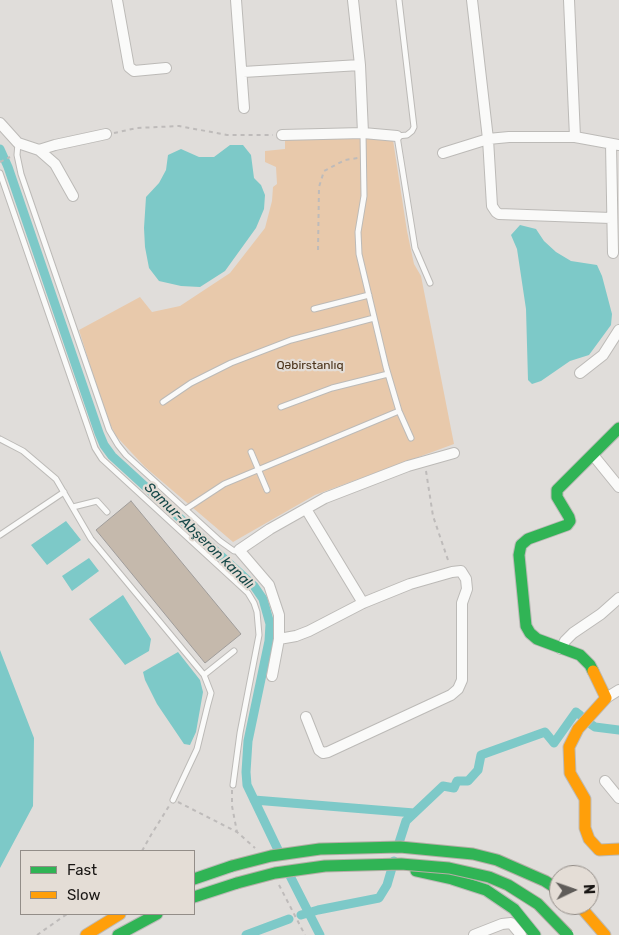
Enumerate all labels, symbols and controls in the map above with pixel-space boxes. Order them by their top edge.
park label: Qəbirstanlıq [276,359,344,373]
water label: Samur-Abşeron kanalı [141,479,257,593]
legend [20,850,195,915]
text: Fast [67,861,97,879]
north arrow [549,865,599,915]
text: N [580,884,597,895]
text: Slow [67,886,100,904]

